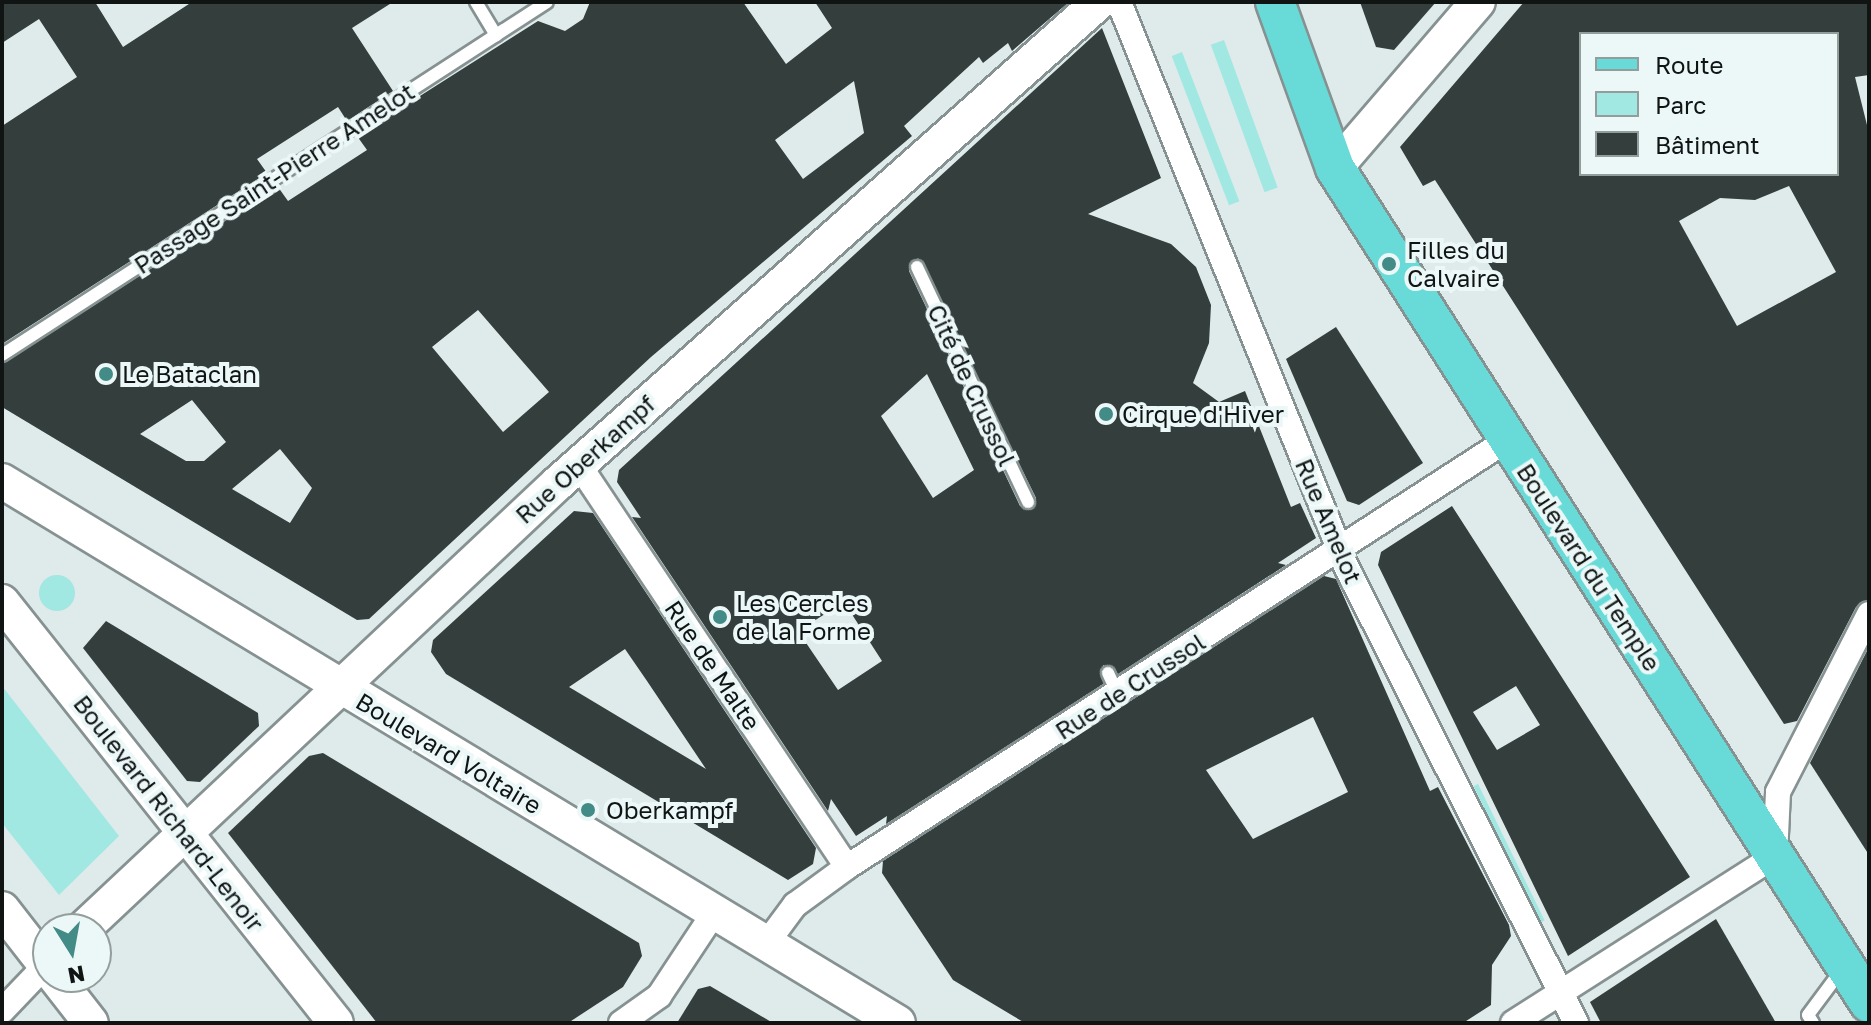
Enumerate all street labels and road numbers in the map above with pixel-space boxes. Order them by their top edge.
street label: Passage Saint-Pierre Amelot [129,77,419,279]
street label: Cité de Crussol [922,300,1022,470]
street label: Rue Oberkampf [509,389,661,529]
street label: Rue Amelot [1290,454,1368,588]
street label: Boulevard du Temple [1511,458,1667,676]
street label: Rue de Malte [659,595,767,735]
street label: Rue de Crussol [1050,627,1210,745]
street label: Boulevard Voltaire [351,686,547,820]
street label: Boulevard Richard-Lenoir [68,689,270,937]

